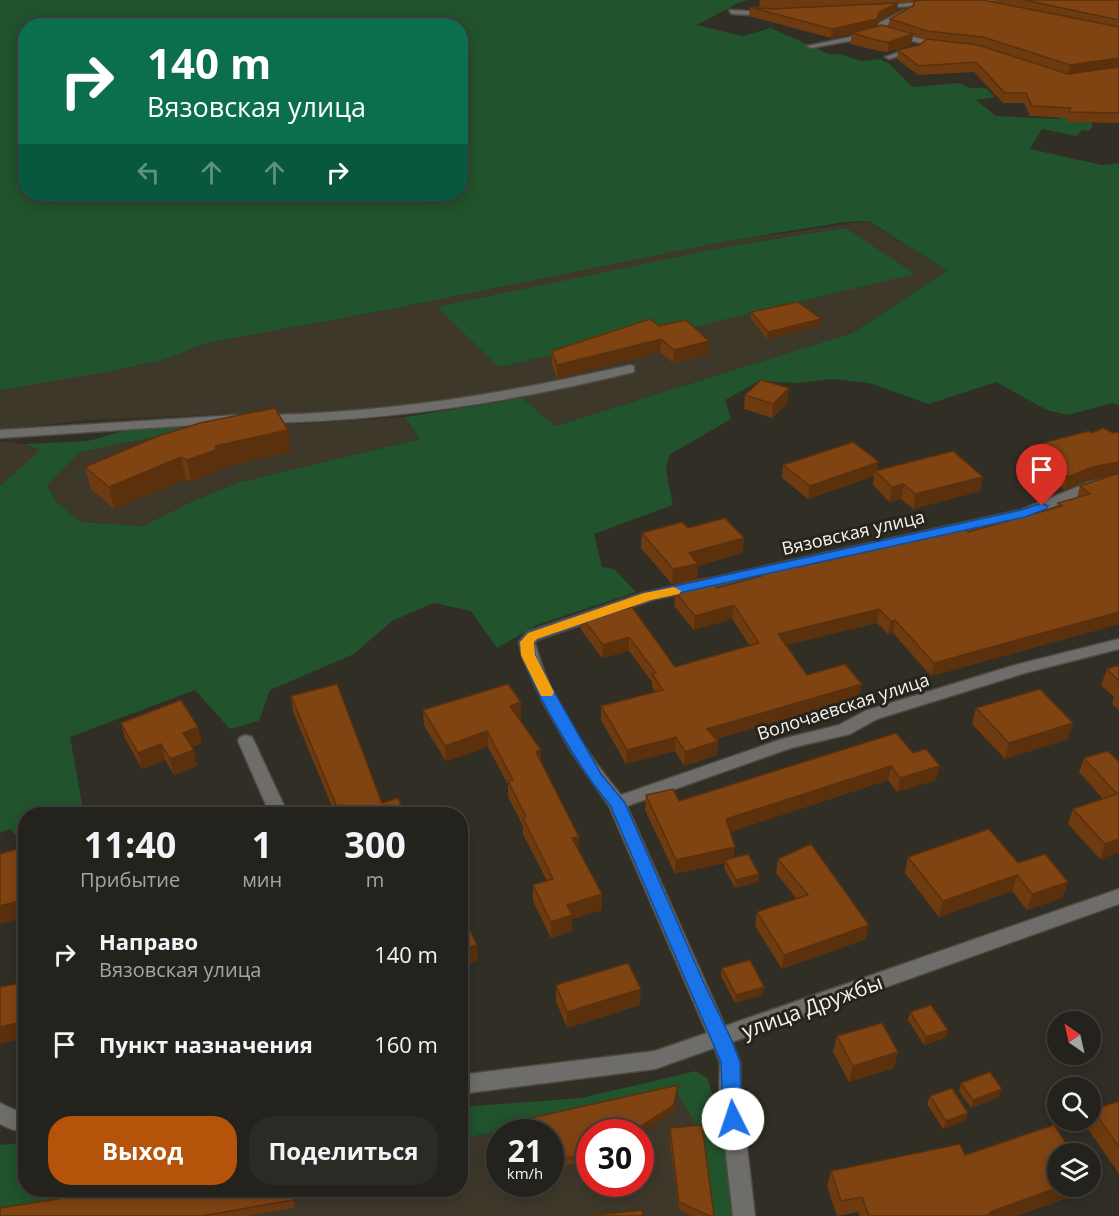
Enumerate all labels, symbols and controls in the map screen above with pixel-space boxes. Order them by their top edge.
text: 140 m [147,34,271,91]
icon: right [48,42,126,120]
text: Вязовская улица [147,88,366,125]
icon: left [132,156,165,189]
icon: ahead [195,156,228,189]
icon: ahead [258,156,291,189]
icon: right [321,156,354,189]
pin [1016,444,1067,506]
icon: arrive [1025,453,1058,486]
street label: Вязовская улица [779,504,927,560]
street label: Волочаевская улица [754,667,932,745]
text: 11:40 [84,820,176,869]
text: 1 [252,820,272,869]
text: 300 [344,820,406,869]
text: Прибытие [80,866,180,893]
text: мин [242,866,282,893]
text: m [366,866,384,893]
text: Направо [99,926,198,956]
icon: right [48,938,81,971]
text: 140 m [374,939,438,969]
text: Вязовская улица [99,956,261,983]
street label: улица Дружбы [738,968,886,1044]
north arrow [1047,1011,1101,1065]
map controls [1047,1011,1101,1197]
icon: arrive [48,1028,81,1061]
text: Пункт назначения [99,1029,313,1059]
text: 160 m [374,1029,438,1059]
button: search [1047,1077,1101,1131]
position arrow [701,1087,765,1151]
button: Выход [48,1116,237,1185]
button: Поделиться [249,1116,438,1185]
speed limit sign: 30 [576,1119,654,1197]
text: 21 [508,1130,542,1171]
button: layers [1047,1143,1101,1197]
text: km/h [507,1163,543,1183]

